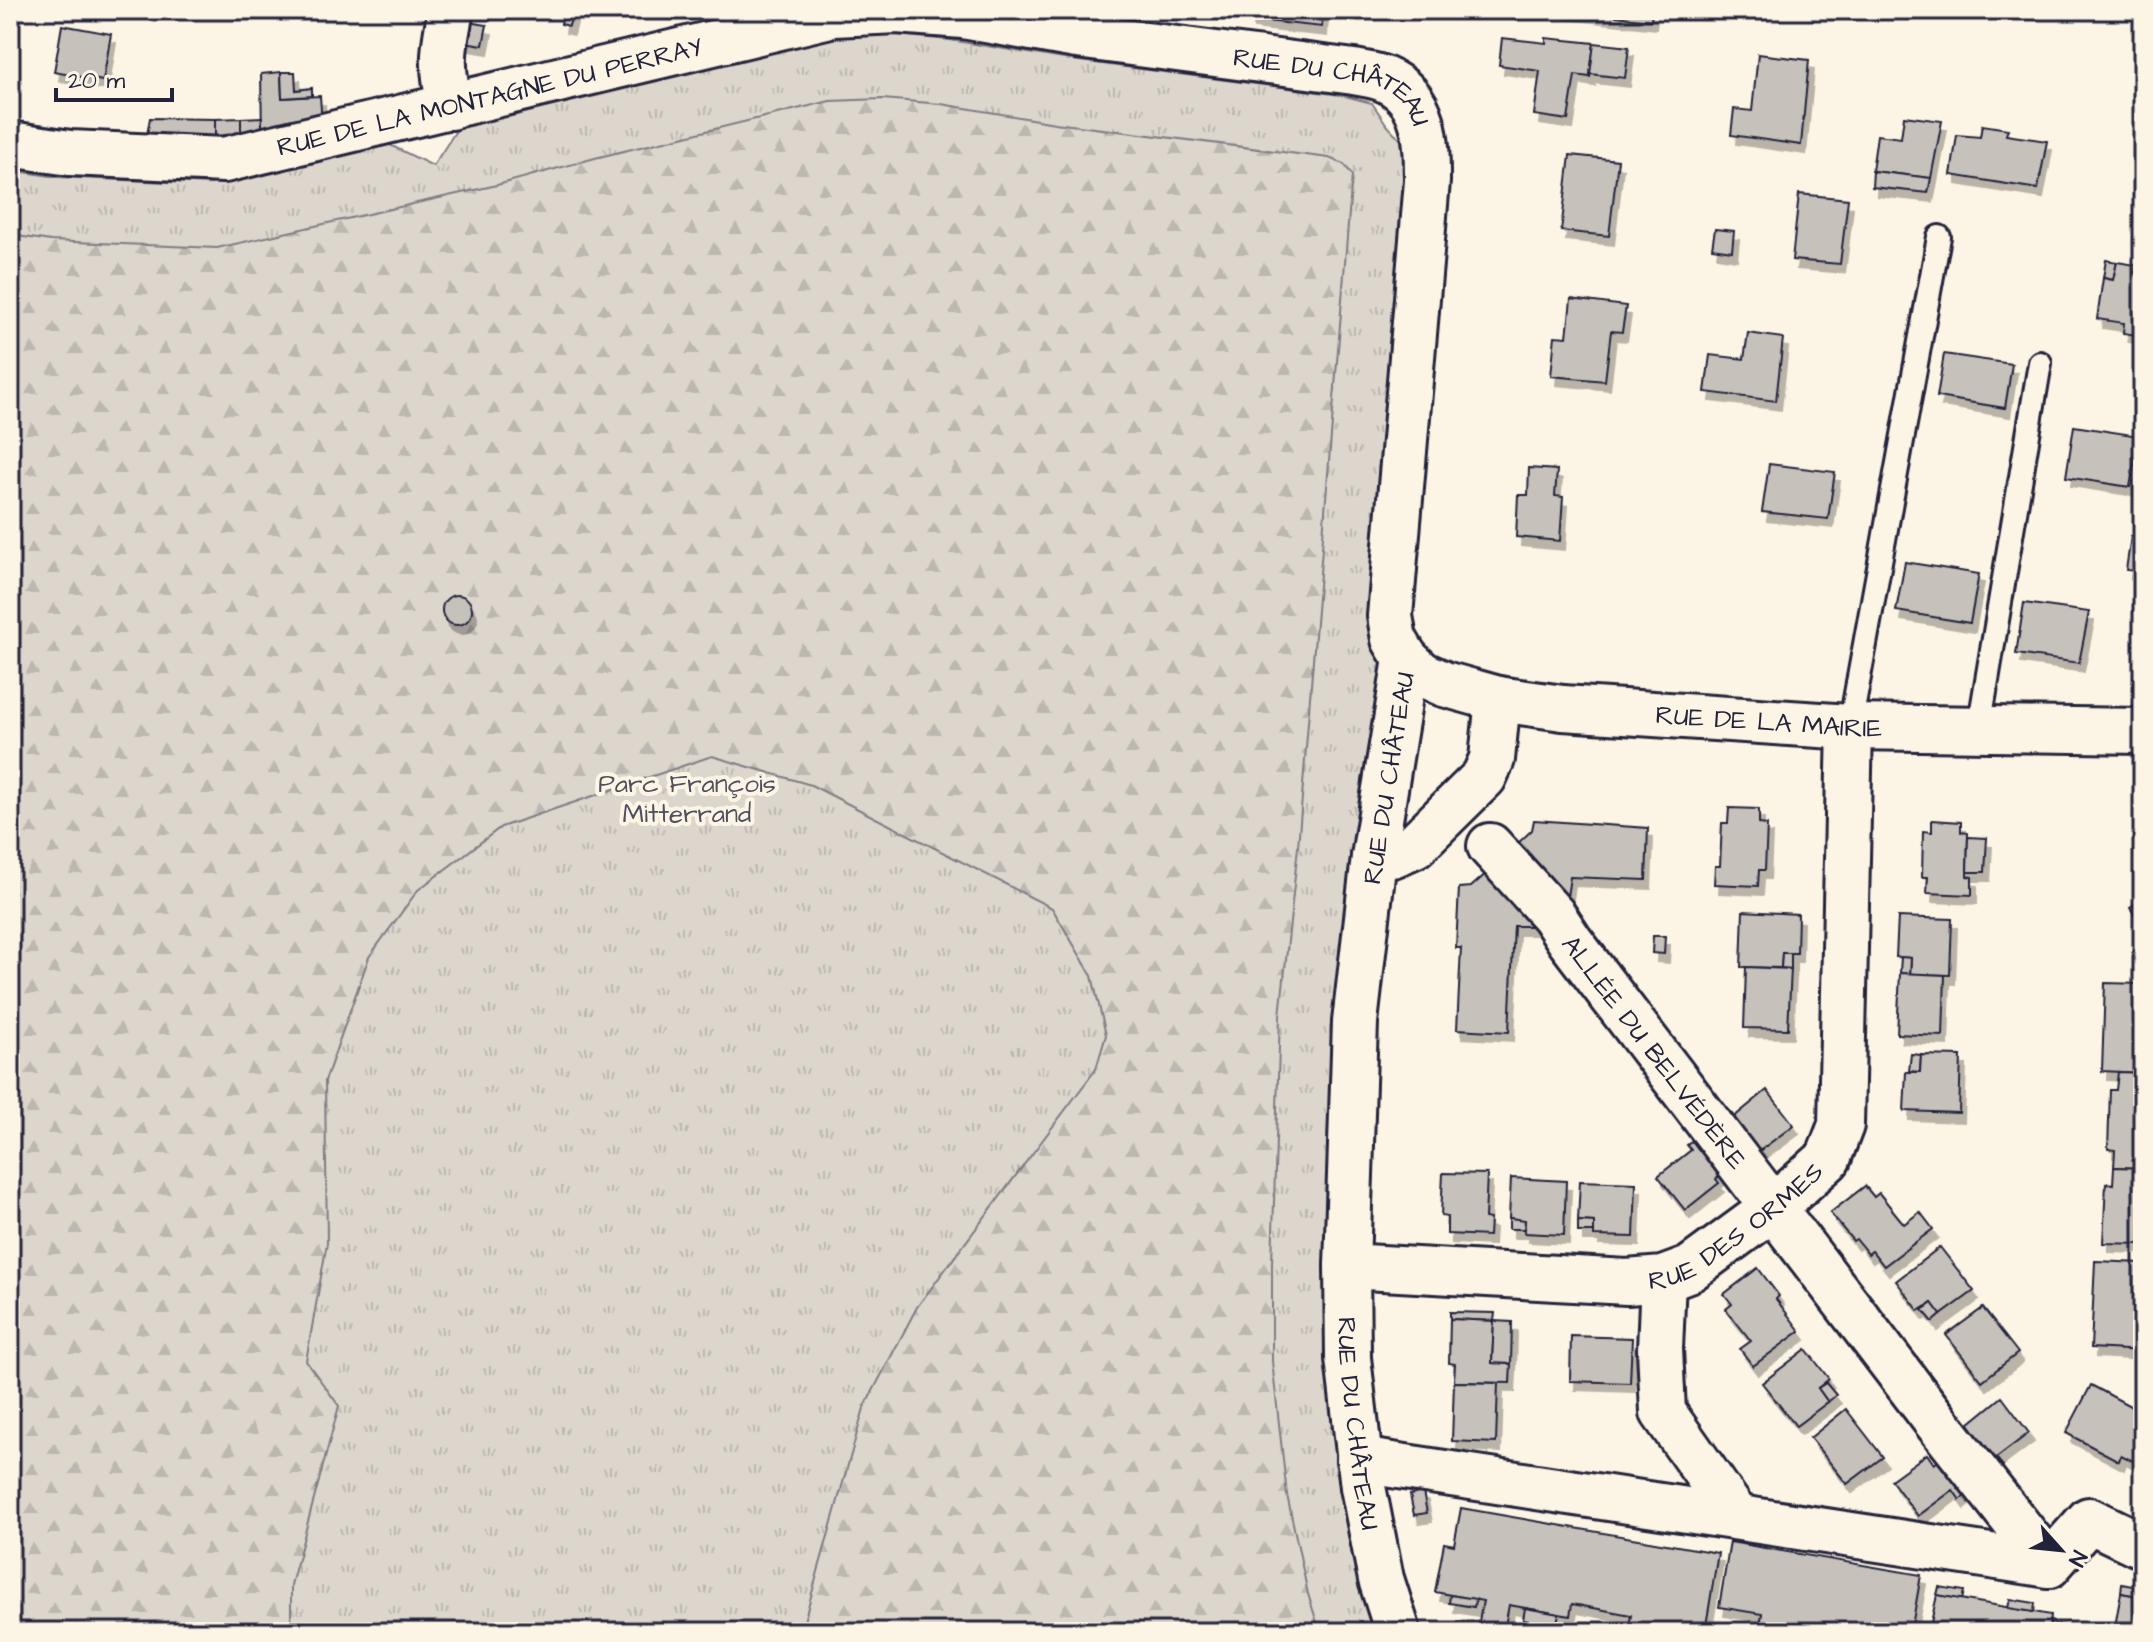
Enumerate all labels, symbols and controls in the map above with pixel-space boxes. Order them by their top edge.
street label: RUE DE LA MONTAGNE DU PERRAY [273,29,706,166]
street label: RUE DU CHÂTEAU [1231,39,1439,131]
scale bar [56,52,172,102]
text: 20 m [68,64,125,98]
street label: RUE DU CHÂTEAU [1354,669,1424,887]
street label: RUE DE LA MAIRIE [1654,697,1882,746]
park label: Parc François Mitterrand [598,766,776,832]
street label: ALLÉE DU BELVÉDÈRE [1553,928,1755,1177]
street label: RUE DES ORMES [1647,1154,1832,1299]
street label: RUE DU CHÂTEAU [1329,1317,1388,1533]
north arrow [2021,1510,2101,1590]
text: N [2060,1545,2094,1572]

